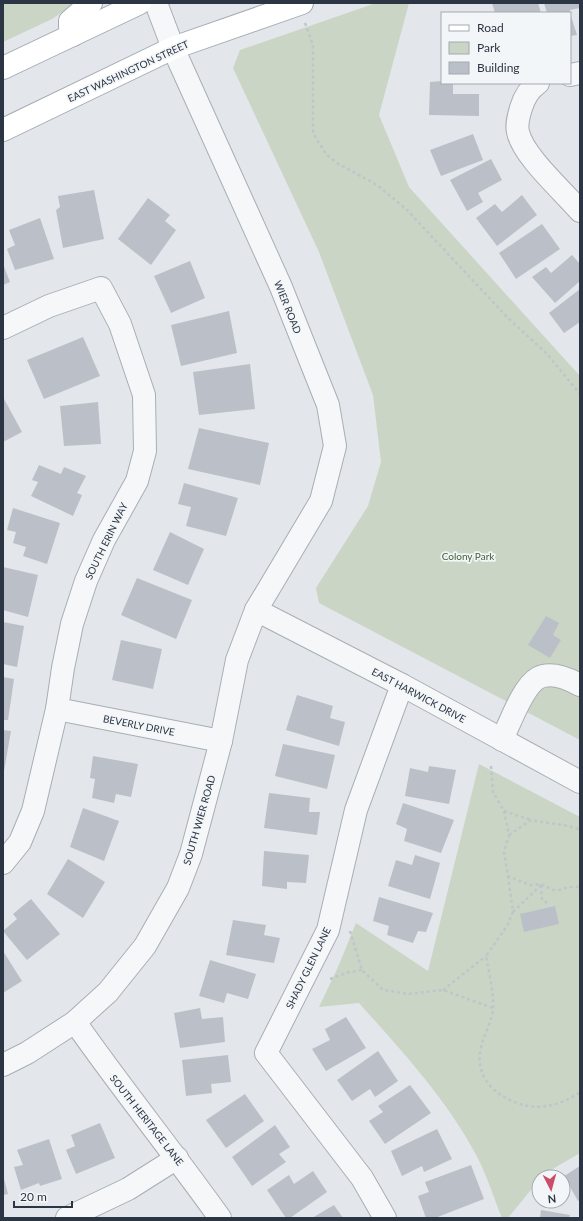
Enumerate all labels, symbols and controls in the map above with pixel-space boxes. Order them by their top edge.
legend [441,12,571,84]
text: Road [477,20,504,35]
street label: EAST WASHINGTON STREET [66,38,191,104]
text: Park [477,40,501,55]
text: Building [477,60,520,75]
street label: WIER ROAD [272,279,304,336]
street label: SOUTH ERIN WAY [82,500,130,581]
park label: Colony Park [442,550,495,562]
street label: EAST HARWICK DRIVE [370,665,468,725]
street label: BEVERLY DRIVE [102,712,176,738]
street label: SOUTH WIER ROAD [180,773,218,866]
street label: SHADY GLEN LANE [283,925,333,1011]
street label: SOUTH HERITAGE LANE [108,1072,186,1168]
north arrow [531,1169,571,1209]
scale bar [14,1183,72,1209]
text: 20 m [20,1189,47,1204]
text: N [547,1193,557,1206]

